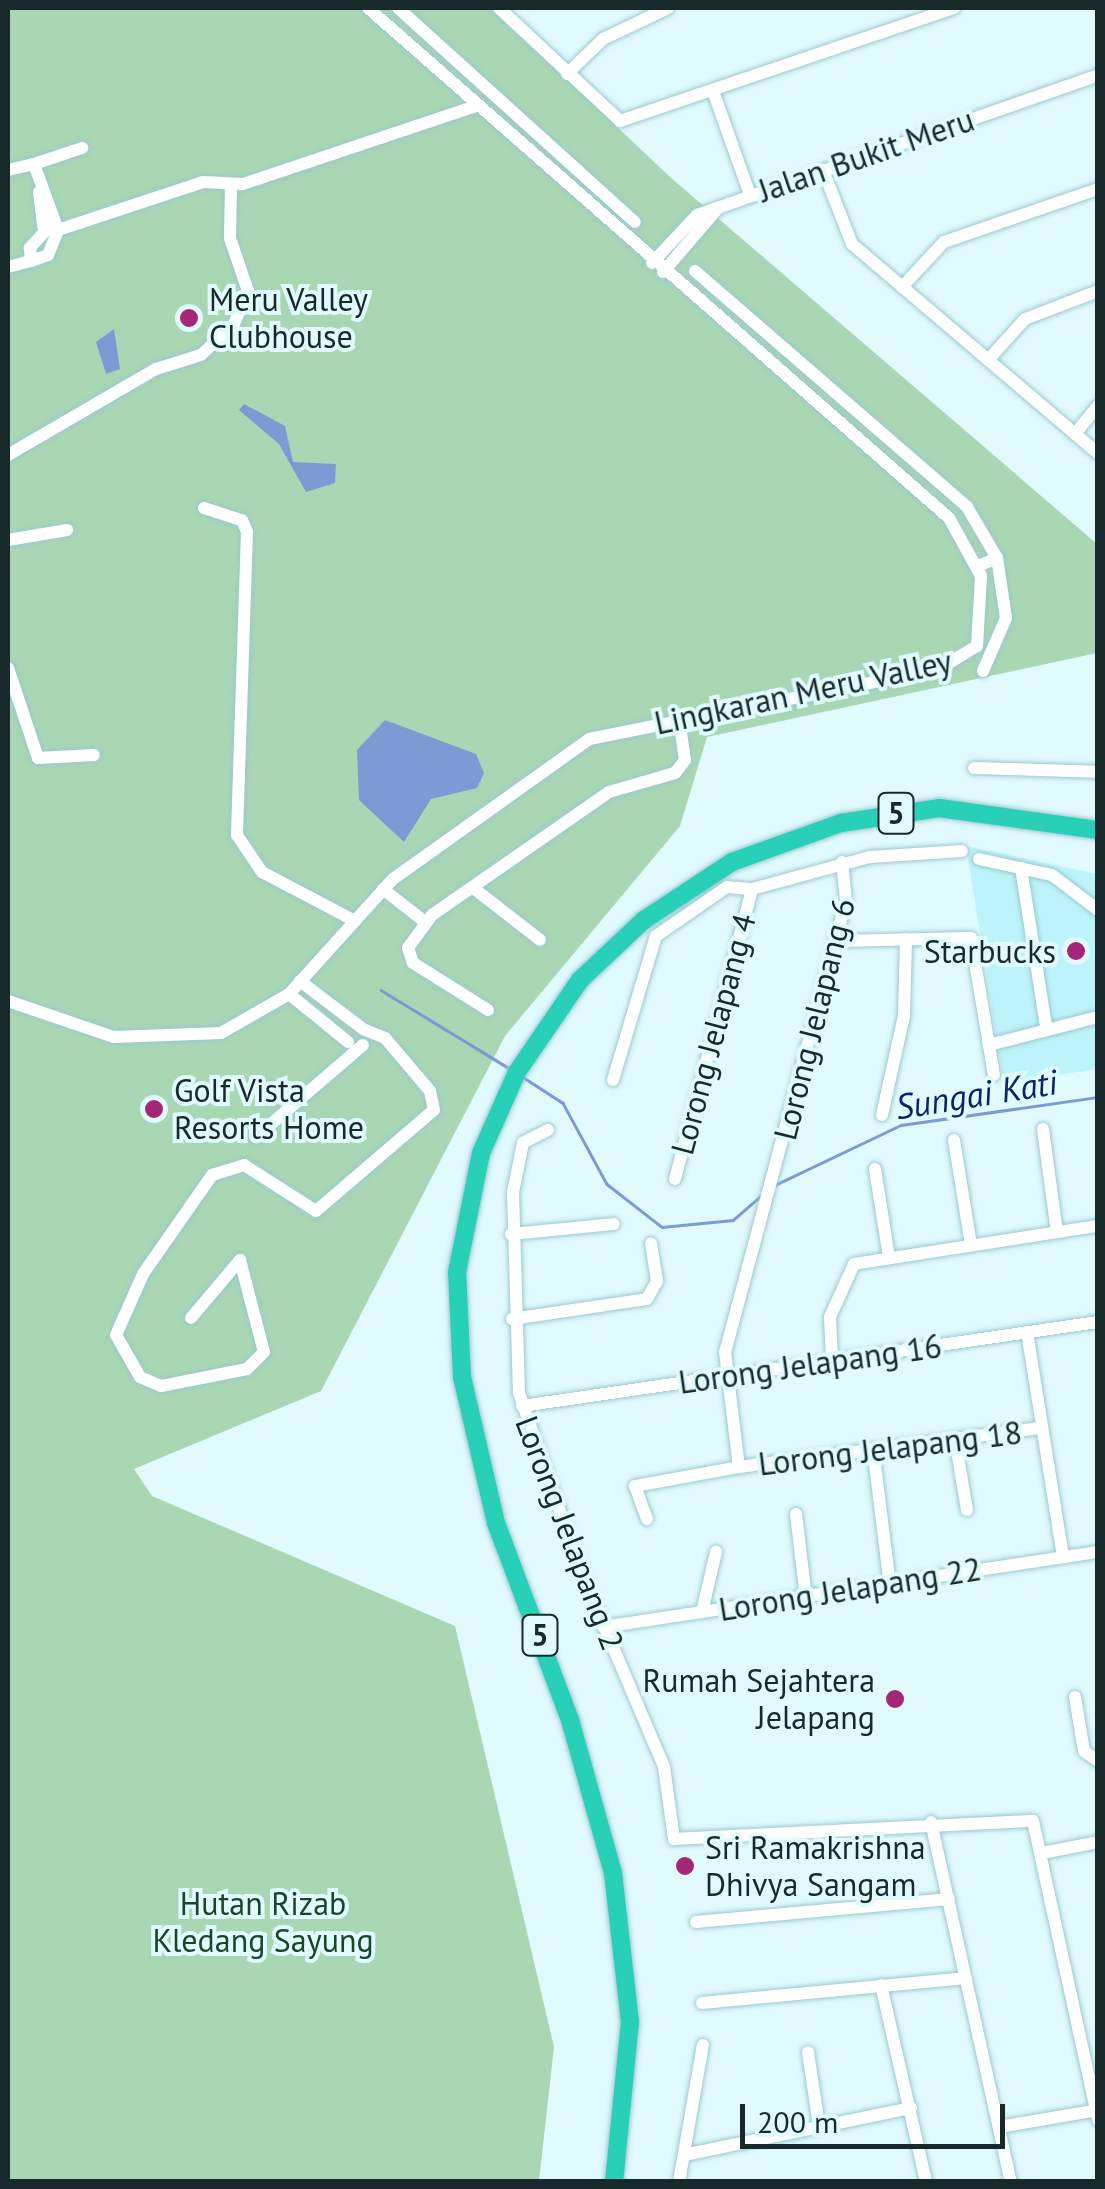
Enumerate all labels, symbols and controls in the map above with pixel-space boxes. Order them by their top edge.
street label: Jalan Bukit Meru [753,100,979,210]
place label: Meru Valley Clubhouse [209,281,369,356]
marker: Meru Valley Clubhouse [178,307,200,329]
street label: Lingkaran Meru Valley [651,642,955,742]
road number: 5 [876,788,916,838]
street label: Lorong Jelapang 6 [765,894,863,1144]
street label: Lorong Jelapang 4 [662,909,764,1159]
place label: Starbucks [924,932,1056,970]
marker: Starbucks [1065,940,1087,962]
water label: Sungai Kati [892,1060,1060,1128]
place label: Golf Vista Resorts Home [174,1072,364,1147]
marker: Golf Vista Resorts Home [143,1098,165,1120]
street label: Lorong Jelapang 16 [676,1327,944,1401]
street label: Lorong Jelapang 2 [508,1410,632,1656]
street label: Lorong Jelapang 18 [756,1413,1024,1483]
street label: Lorong Jelapang 22 [716,1549,984,1629]
road number: 5 [520,1610,560,1660]
place label: Rumah Sejahtera Jelapang [642,1662,875,1737]
marker: Rumah Sejahtera Jelapang [884,1688,906,1710]
place label: Sri Ramakrishna Dhivya Sangam [705,1829,926,1904]
marker: Sri Ramakrishna Dhivya Sangam [674,1855,696,1877]
park label: Hutan Rizab Kledang Sayung [152,1885,374,1960]
scale bar [745,2084,1010,2146]
text: 200 m [757,2102,838,2141]

